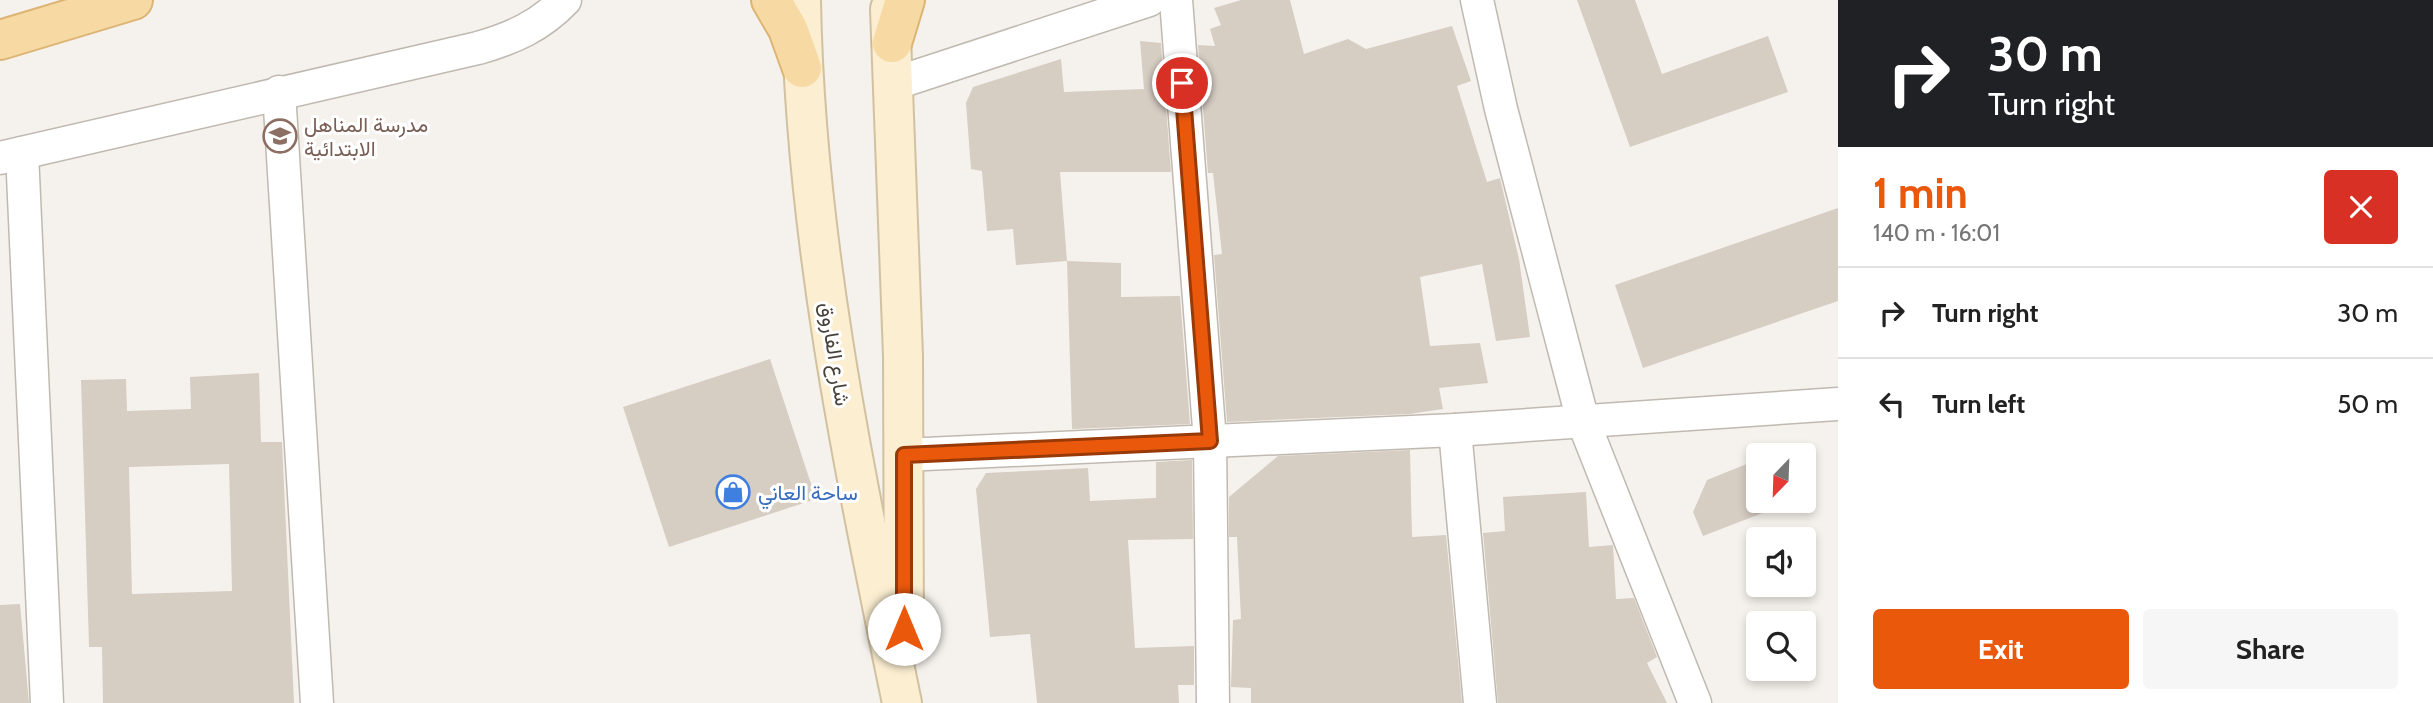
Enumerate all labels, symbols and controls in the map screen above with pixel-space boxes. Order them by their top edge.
text: 30 m [1988,24,2103,83]
icon: right [1873,28,1964,119]
pin [1152,53,1212,113]
icon: arrive [1163,64,1201,102]
text: Turn right [1988,84,2115,123]
place label: مدرسة المناهل الابتدائية [304,112,428,161]
school or university icon: مدرسة المناهل الابتدائية [261,117,299,155]
text: 1 min [1873,167,1968,219]
button: close [2324,170,2398,244]
text: 140 m · 16:01 [1873,219,2000,247]
icon: right [1873,294,1911,332]
text: Turn right [1932,297,2038,329]
text: 30 m [2337,297,2398,329]
street label: شارع الفاروق [812,300,856,408]
icon: left [1873,385,1911,423]
text: Turn left [1932,388,2025,420]
text: 50 m [2337,388,2398,420]
north arrow [1746,443,1816,513]
map controls [1746,443,1816,681]
shop icon: ساحة العاني [714,473,752,511]
place label: ساحة العاني [758,480,858,510]
button: sound [1746,527,1816,597]
position arrow [867,592,941,666]
button: Exit [1873,609,2129,689]
button: Share [2143,609,2398,689]
button: search [1746,611,1816,681]

